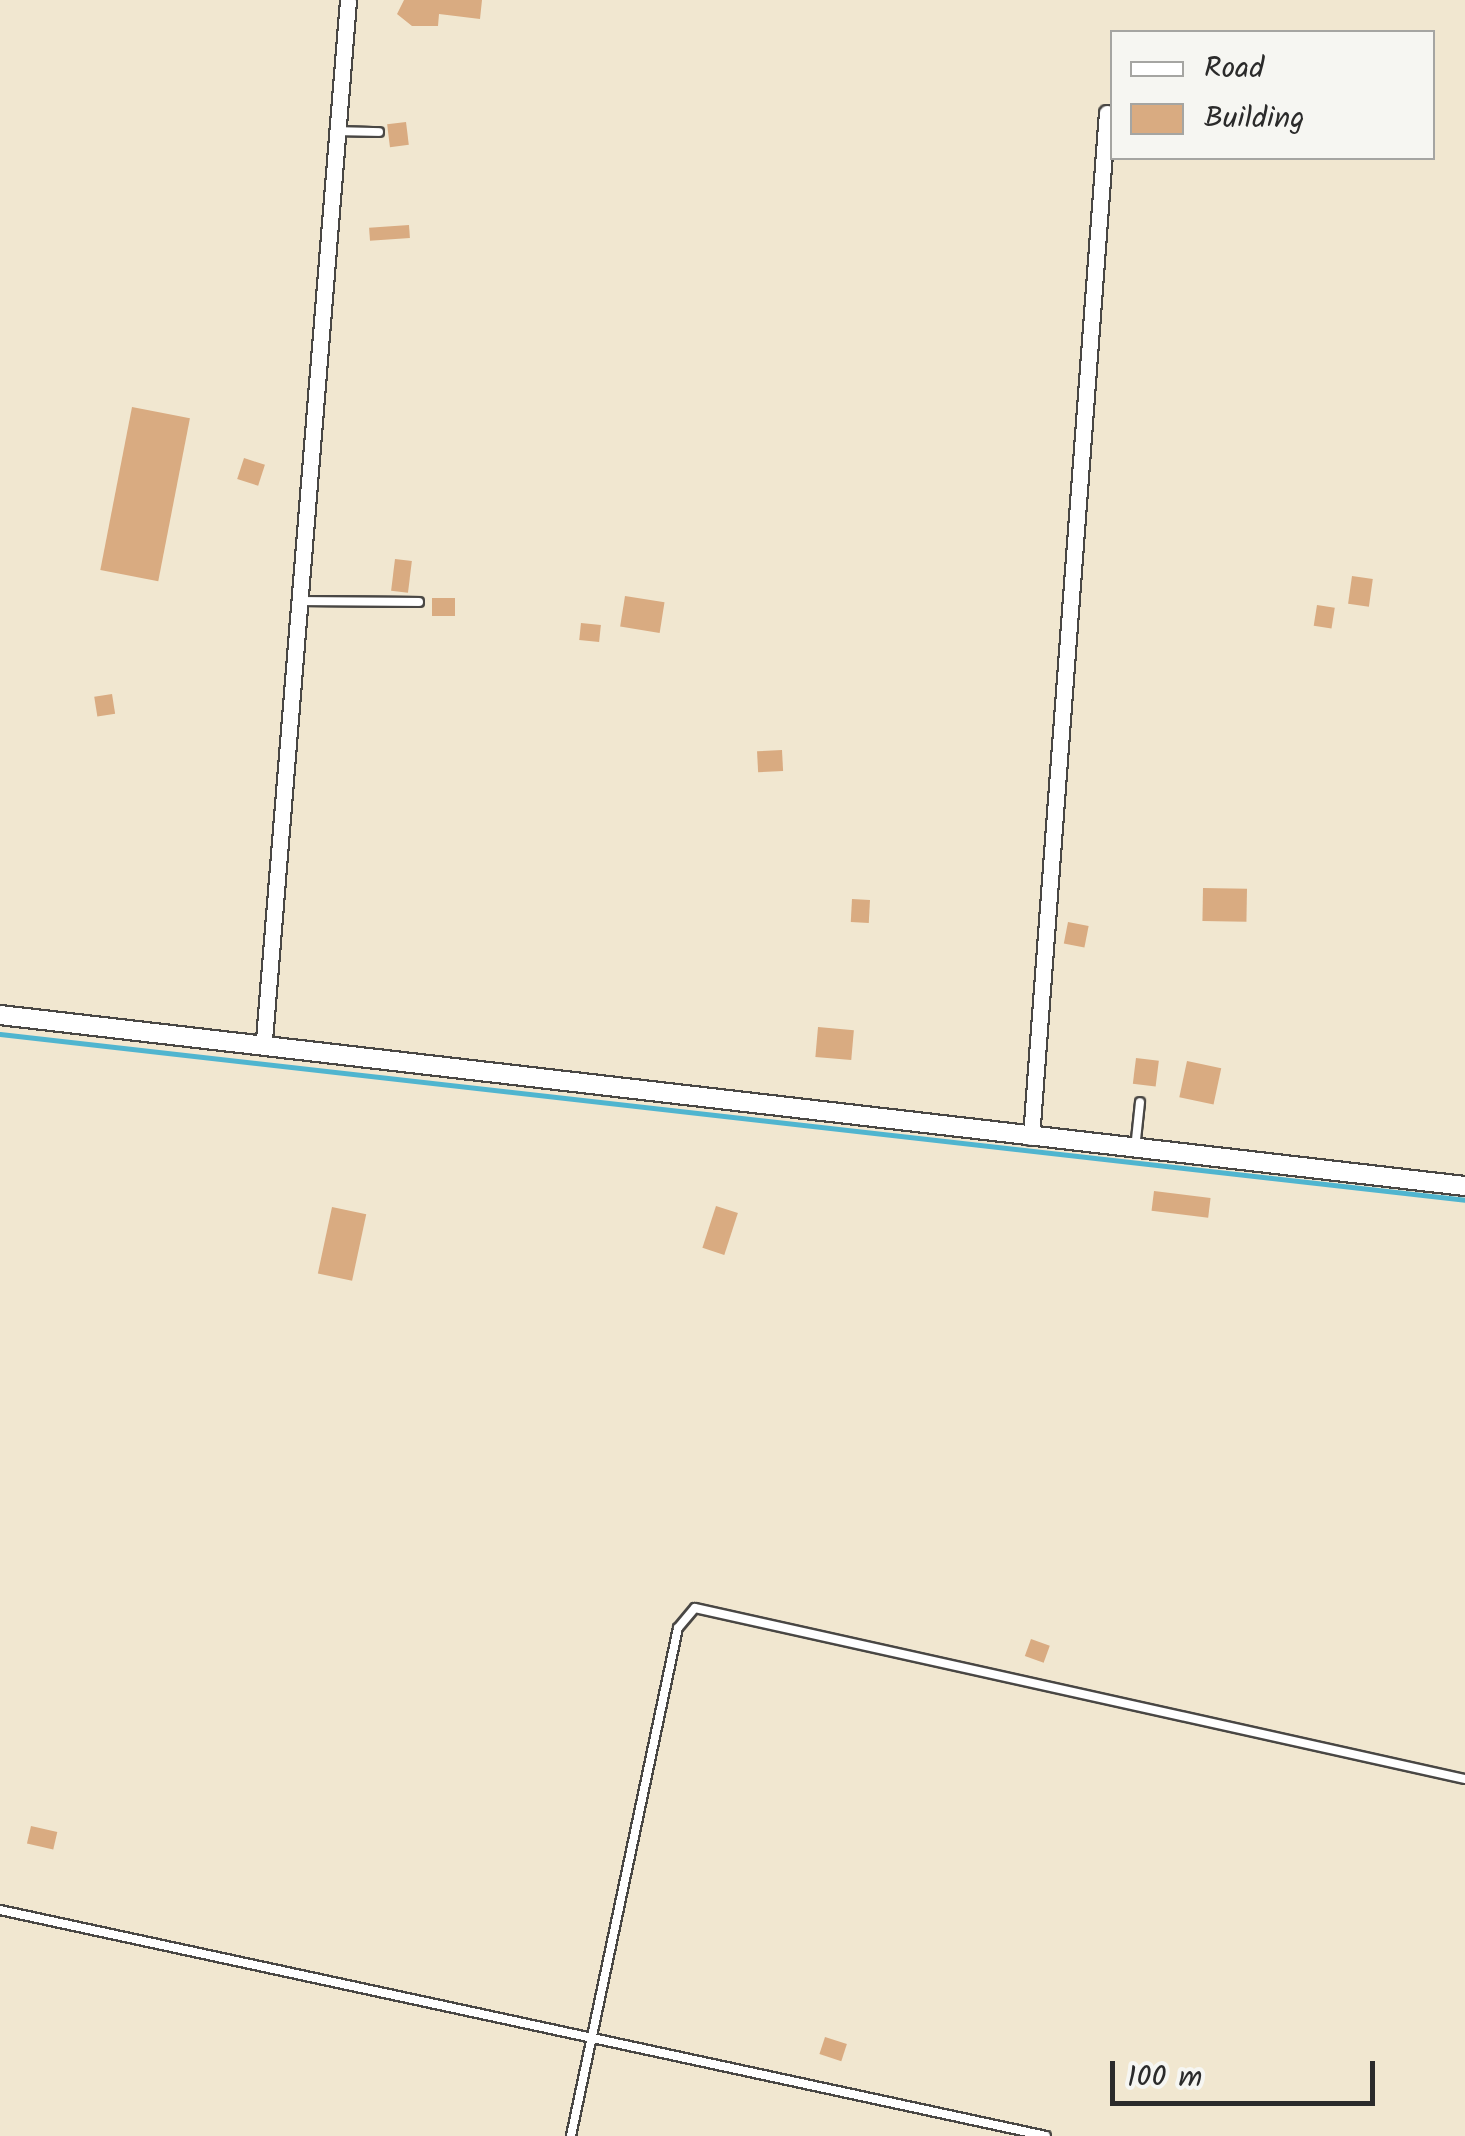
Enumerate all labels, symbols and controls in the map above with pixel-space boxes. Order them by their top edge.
legend [1110,30,1435,160]
text: Road [1204,45,1264,93]
text: Building [1204,95,1304,143]
scale bar [1115,2041,1380,2103]
text: 100 m [1127,2054,1202,2102]

